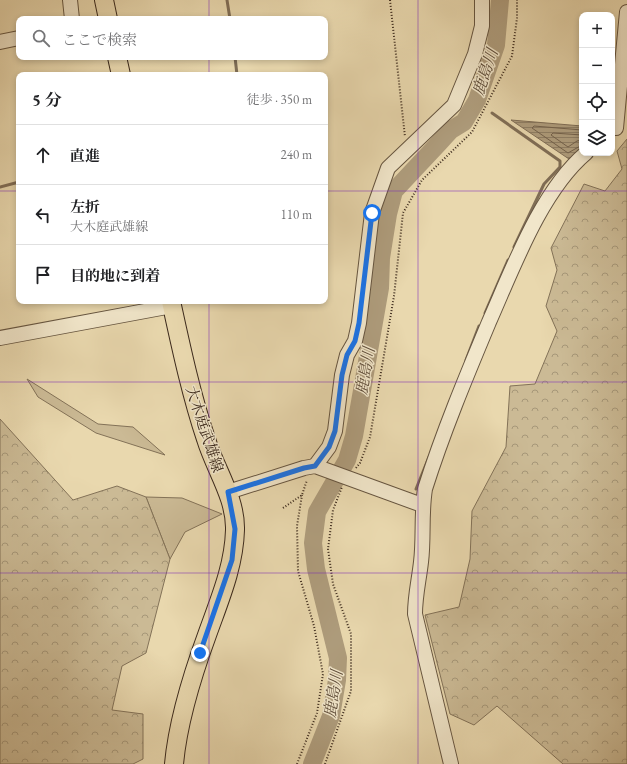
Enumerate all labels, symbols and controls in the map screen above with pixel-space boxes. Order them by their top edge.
map controls [579,12,615,156]
button: + [579,12,615,48]
search box [16,16,328,60]
icon: search [30,27,52,49]
text: ここで検索 [62,30,137,49]
water label: 鹿島川 [467,44,503,98]
button: − [579,48,615,84]
button: locate [579,84,615,120]
text: 5 分 [32,89,62,111]
text: 徒歩 · 350 m [247,91,312,108]
button: layers [579,120,615,156]
icon: ahead [32,144,54,166]
text: 直進 [70,146,100,165]
text: 240 m [281,146,312,163]
text: 左折 [70,197,100,216]
icon: left [32,204,54,226]
route start [363,204,381,222]
text: 110 m [281,206,312,223]
text: 大木庭武雄線 [70,218,148,235]
icon: arrive [32,264,54,286]
text: 目的地に到着 [70,266,160,285]
water label: 鹿島川 [350,344,380,396]
street label: 大木庭武雄線 [182,383,228,475]
route end [191,644,209,662]
water label: 鹿島川 [319,667,347,719]

